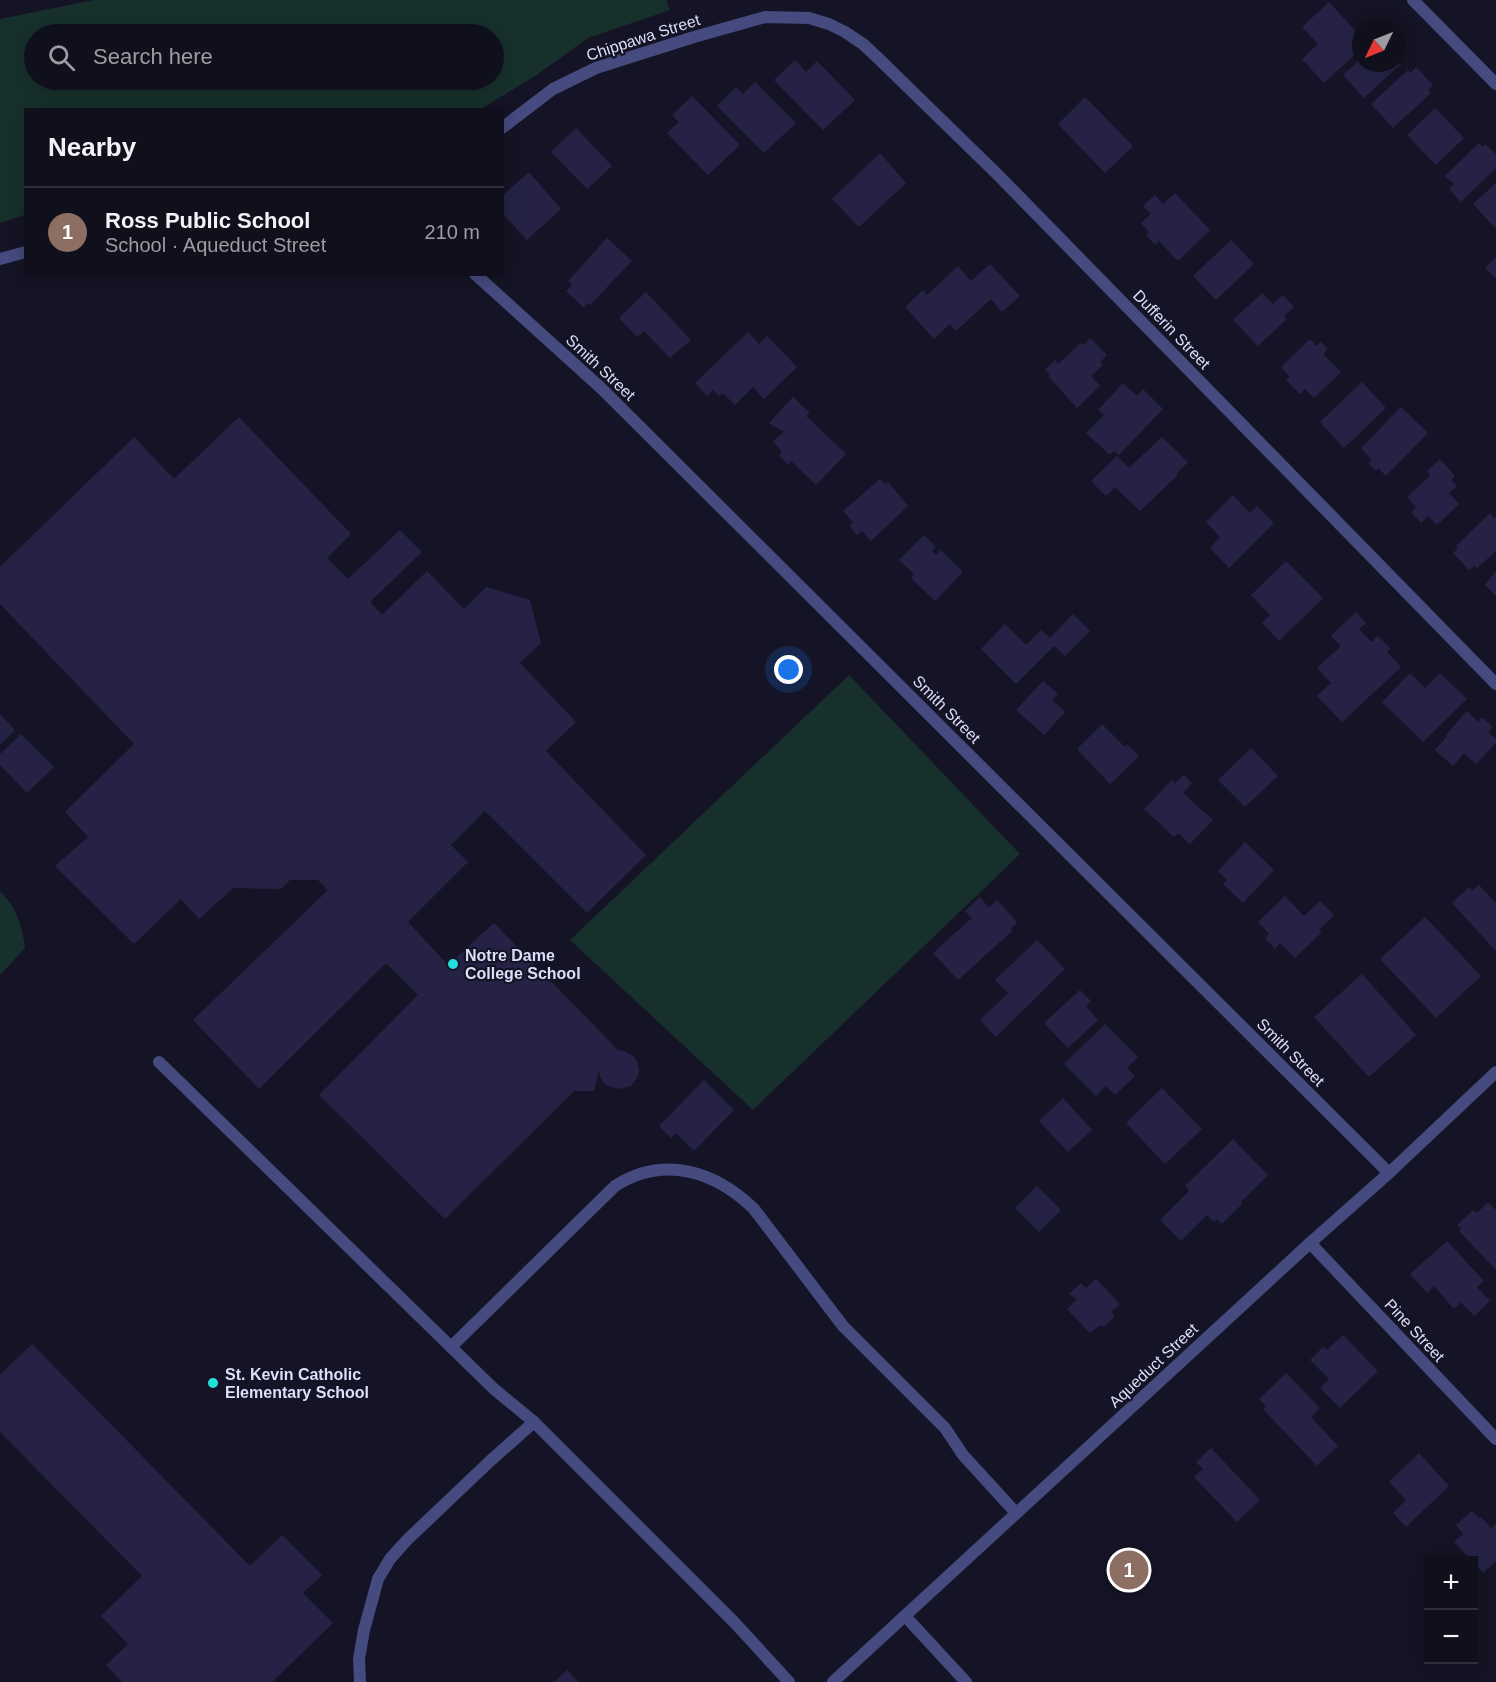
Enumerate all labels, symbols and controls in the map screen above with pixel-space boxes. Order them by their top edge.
street label: Chippawa Street [584,11,703,64]
north arrow [1352,18,1406,72]
search box [24,24,504,90]
icon: search [45,41,78,74]
text: Search here [93,44,213,69]
text: Nearby [48,132,136,162]
text: Ross Public School [105,208,310,233]
text: 1 [62,221,73,243]
text: 210 m [424,221,480,243]
text: School · Aqueduct Street [105,234,326,256]
street label: Dufferin Street [1130,286,1214,373]
street label: Smith Street [563,331,639,404]
your location [774,655,803,684]
street label: Smith Street [910,672,984,747]
place label: Notre Dame College School [465,947,581,982]
marker: Notre Dame College School [446,957,460,971]
street label: Smith Street [1254,1015,1328,1090]
street label: Pine Street [1381,1296,1448,1365]
street label: Aqueduct Street [1106,1320,1201,1411]
place label: St. Kevin Catholic Elementary School [225,1366,369,1401]
marker: St. Kevin Catholic Elementary School [206,1376,220,1390]
pin: 1 [1110,1548,1148,1592]
map controls [1424,1556,1478,1664]
button: + [1424,1556,1478,1610]
button: − [1424,1610,1478,1664]

